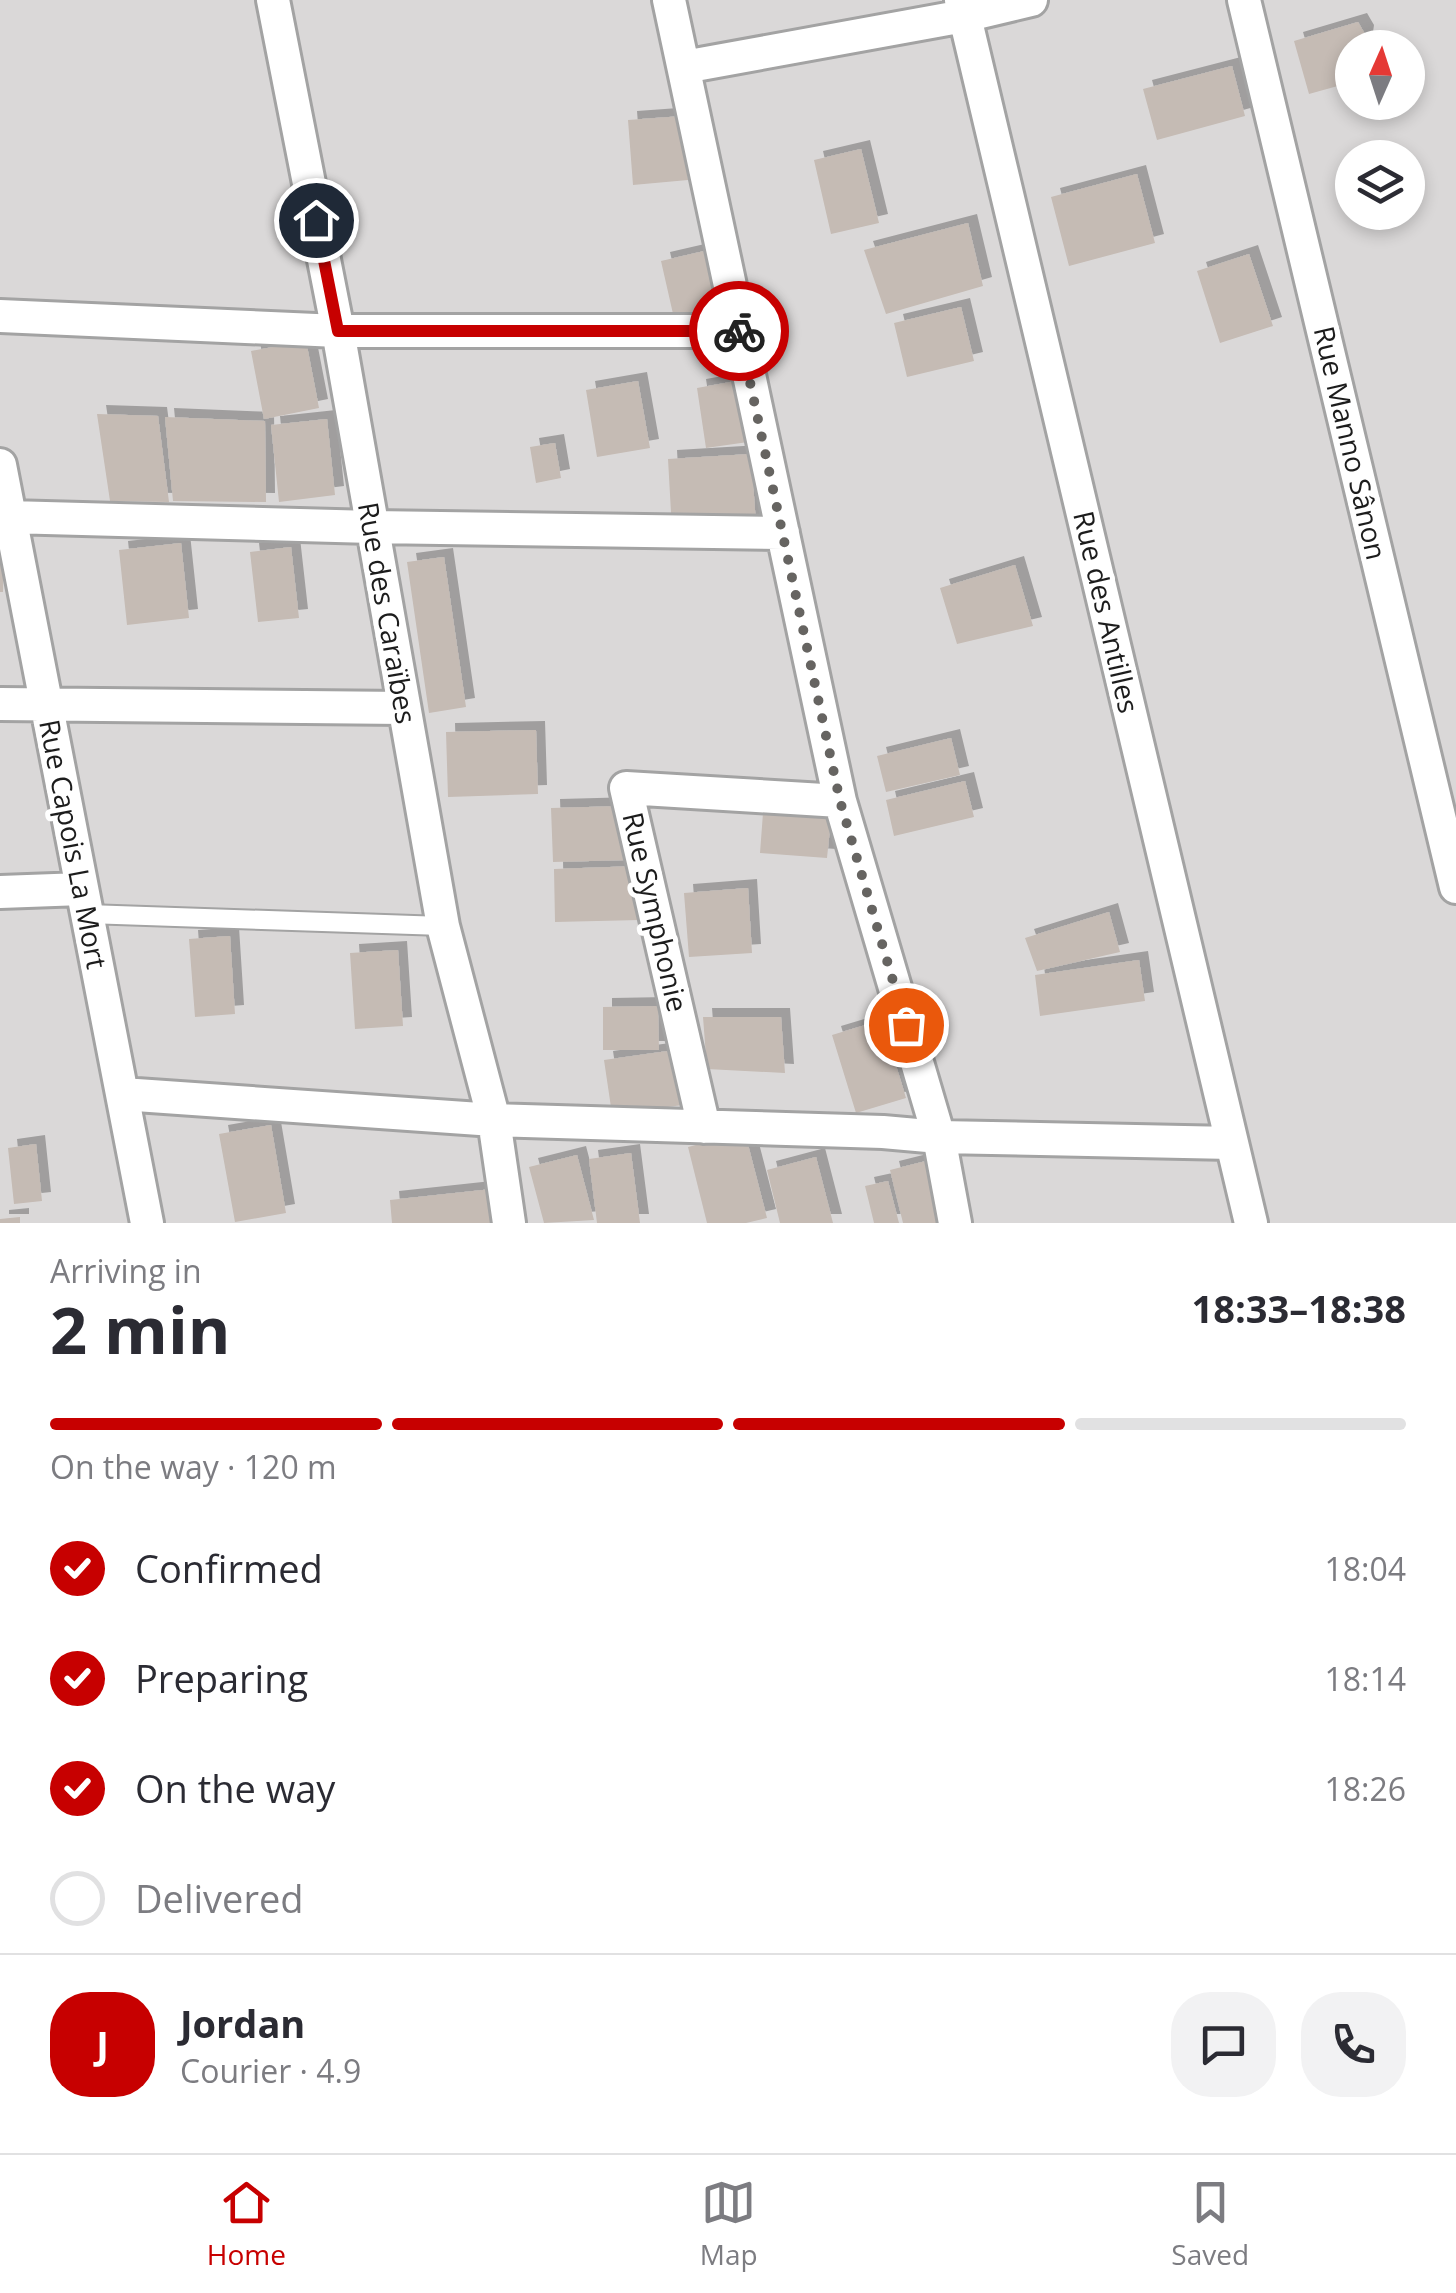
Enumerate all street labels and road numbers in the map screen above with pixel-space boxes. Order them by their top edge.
street label: Rue Manno Sânon [1306,322,1396,563]
street label: Rue des Caraïbes [350,499,426,727]
street label: Rue des Antilles [1065,507,1149,716]
street label: Rue Capois La Mort [31,716,117,972]
street label: Rue Symphonie [615,808,697,1015]

